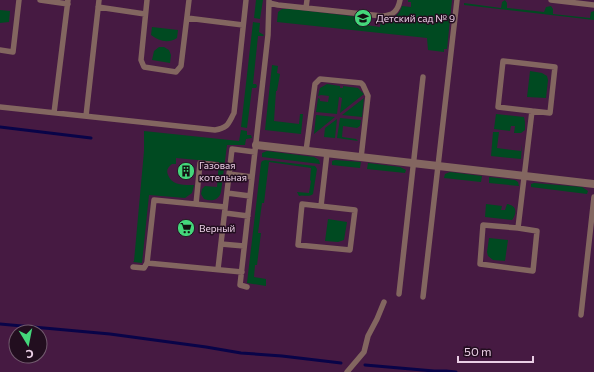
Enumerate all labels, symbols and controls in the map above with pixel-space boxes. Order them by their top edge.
school or university icon: Детский сад № 9 [353,8,373,28]
place label: Детский сад № 9 [376,12,455,24]
place label: Газовая котельная [199,159,247,183]
building icon: Газовая котельная [176,161,196,181]
supermarket icon: Верный [176,218,196,238]
place label: Верный [199,222,235,234]
north arrow [8,324,48,364]
scale bar [458,338,533,364]
text: 50 m [464,344,492,358]
text: С [25,347,35,361]

